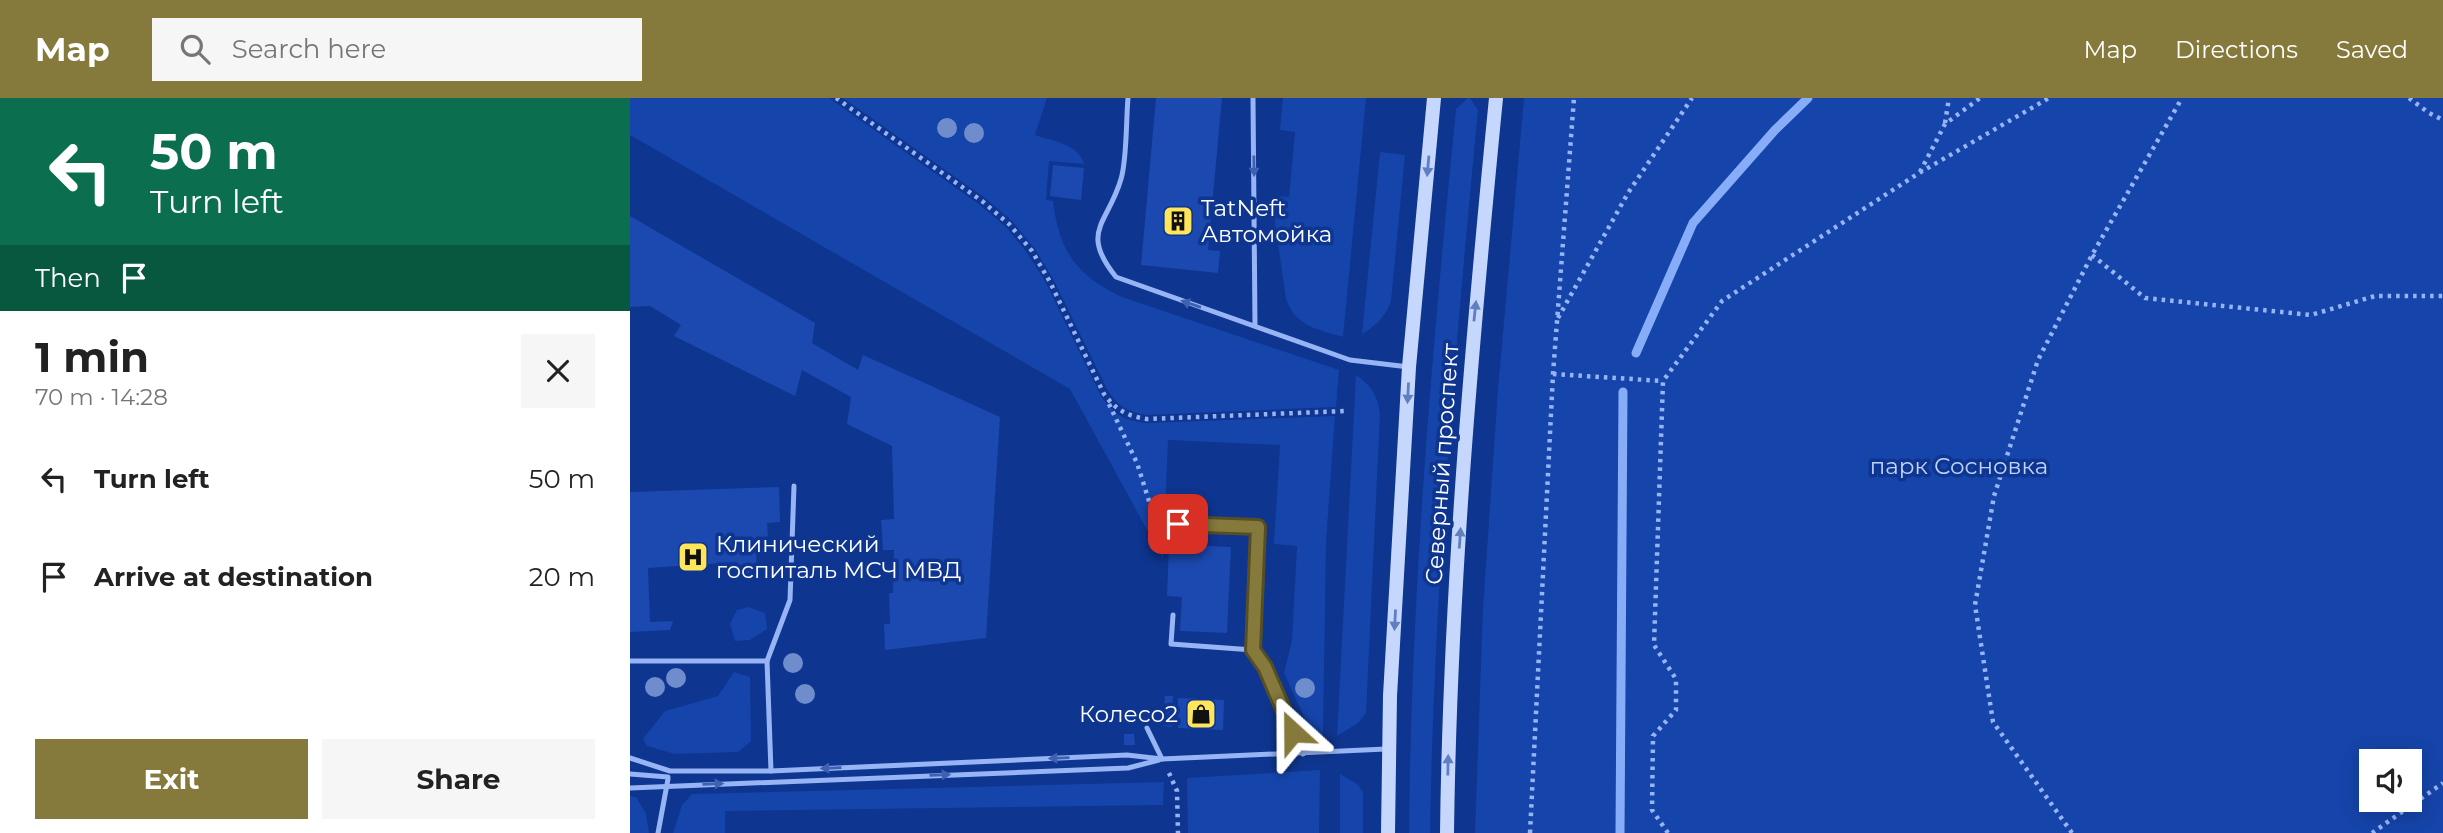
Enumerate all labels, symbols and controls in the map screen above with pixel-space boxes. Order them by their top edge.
search box [152,18,642,81]
text: Map [35,29,110,69]
icon: search [176,30,214,68]
text: Search here [232,33,386,65]
text: Map [2084,35,2137,64]
text: Directions [2175,35,2298,64]
text: Saved [2336,35,2408,64]
text: 50 m [150,122,278,181]
icon: left [35,126,126,217]
one-way arrow [1248,155,1260,177]
one-way arrow [1422,155,1433,177]
text: Turn left [150,182,284,221]
place label: TatNeft Автомойка [1201,194,1332,248]
building icon: TatNeft Автомойка [1161,204,1195,238]
icon: arrive [115,259,153,297]
text: Then [35,262,101,294]
one-way arrow [1181,298,1202,309]
one-way arrow [1470,299,1481,321]
text: 1 min [35,331,149,383]
button: close [521,334,595,408]
street label: Северный проспект [1420,342,1464,586]
one-way arrow [1402,382,1413,404]
text: 70 m · 14:28 [35,383,168,411]
park label: парк Сосновка [1870,452,2048,480]
icon: left [35,460,73,498]
text: Turn left [94,463,210,495]
text: 50 m [529,463,595,495]
pin [1148,494,1208,554]
icon: arrive [1159,505,1197,543]
one-way arrow [1454,526,1465,548]
place label: Клинический госпиталь МСЧ МВД [716,530,961,584]
hospital icon: Клинический госпиталь МСЧ МВД [676,540,710,574]
icon: arrive [35,558,73,596]
text: Arrive at destination [94,561,373,593]
text: 20 m [529,561,595,593]
one-way arrow [1389,609,1400,631]
position arrow [1256,695,1330,769]
shop icon: Колесо2 [1184,697,1218,731]
place label: Колесо2 [1079,700,1178,728]
button: Exit [35,739,308,819]
button: Share [322,739,595,819]
map controls [2359,749,2422,812]
button: sound [2359,749,2422,812]
one-way arrow [1048,753,1070,764]
one-way arrow [1442,754,1453,776]
one-way arrow [820,763,842,774]
one-way arrow [929,770,951,781]
one-way arrow [702,779,724,790]

